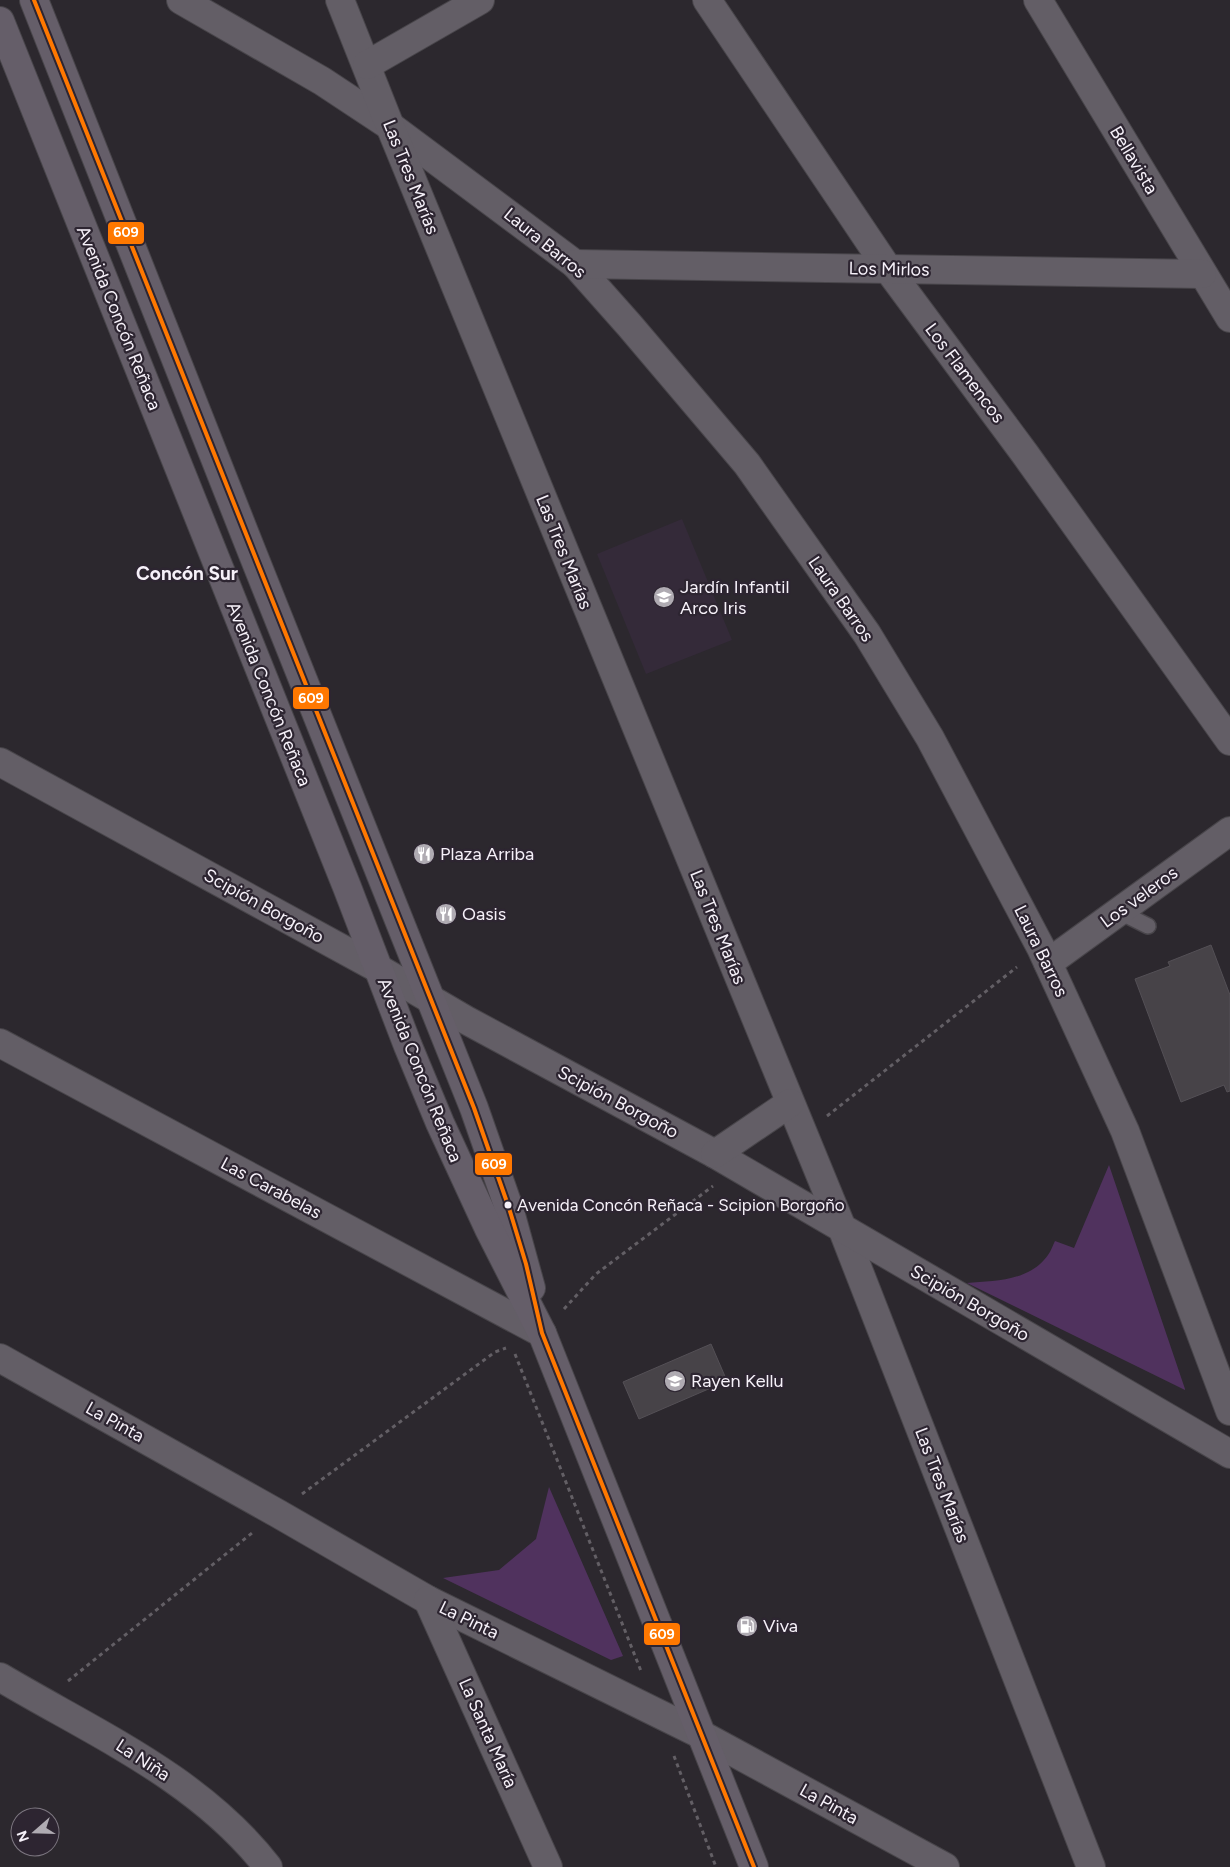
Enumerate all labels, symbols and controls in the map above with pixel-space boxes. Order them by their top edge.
street label: Las Tres Marías [378,117,444,237]
street label: Bellavista [1105,122,1163,198]
street label: Laura Barros [499,203,591,283]
line badge: 609 [107,221,145,245]
street label: Avenida Concón Reñaca [72,223,166,413]
text: 609 [113,224,139,241]
street label: Los Mirlos [848,257,930,281]
street label: Los Flamencos [920,319,1010,427]
street label: Las Tres Marías [531,492,597,612]
street label: Laura Barros [803,552,879,646]
district label: Concón Sur [136,562,238,585]
place label: Jardín Infantil Arco Iris [680,576,789,619]
school or university icon: Jardín Infantil Arco Iris [652,585,676,609]
street label: Avenida Concón Reñaca [222,599,316,789]
line badge: 609 [292,686,330,710]
text: 609 [298,690,324,707]
restaurant icon: Plaza Arriba [412,842,436,866]
place label: Plaza Arriba [440,843,534,865]
street label: Los veleros [1096,862,1182,932]
street label: Scipión Borgoño [200,864,328,948]
street label: Las Tres Marías [685,867,751,987]
street label: Laura Barros [1009,901,1073,1001]
restaurant icon: Oasis [434,902,458,926]
place label: Oasis [462,903,506,925]
street label: Avenida Concón Reñaca [373,975,467,1165]
street label: Scipión Borgoño [554,1061,682,1143]
street label: Las Carabelas [217,1152,325,1224]
line badge: 609 [474,1152,513,1176]
text: 609 [481,1156,507,1173]
place label: Avenida Concón Reñaca - Scipion Borgoño [517,1195,845,1215]
marker: Avenida Concón Reñaca - Scipion Borgoño [503,1200,513,1210]
street label: Scipión Borgoño [907,1260,1033,1346]
school or university icon: Rayen Kellu [663,1369,687,1393]
place label: Rayen Kellu [691,1370,784,1392]
street label: La Pinta [82,1397,148,1447]
street label: Las Tres Marías [910,1424,974,1546]
street label: La Pinta [436,1596,502,1644]
fuel station icon: Viva [735,1614,759,1638]
place label: Viva [763,1615,798,1637]
line badge: 609 [643,1622,681,1646]
text: 609 [649,1626,675,1643]
street label: La Santa María [454,1675,522,1791]
street label: La Niña [112,1734,174,1786]
street label: La Pinta [796,1779,862,1829]
north arrow [10,1807,60,1857]
text: N [13,1828,33,1844]

